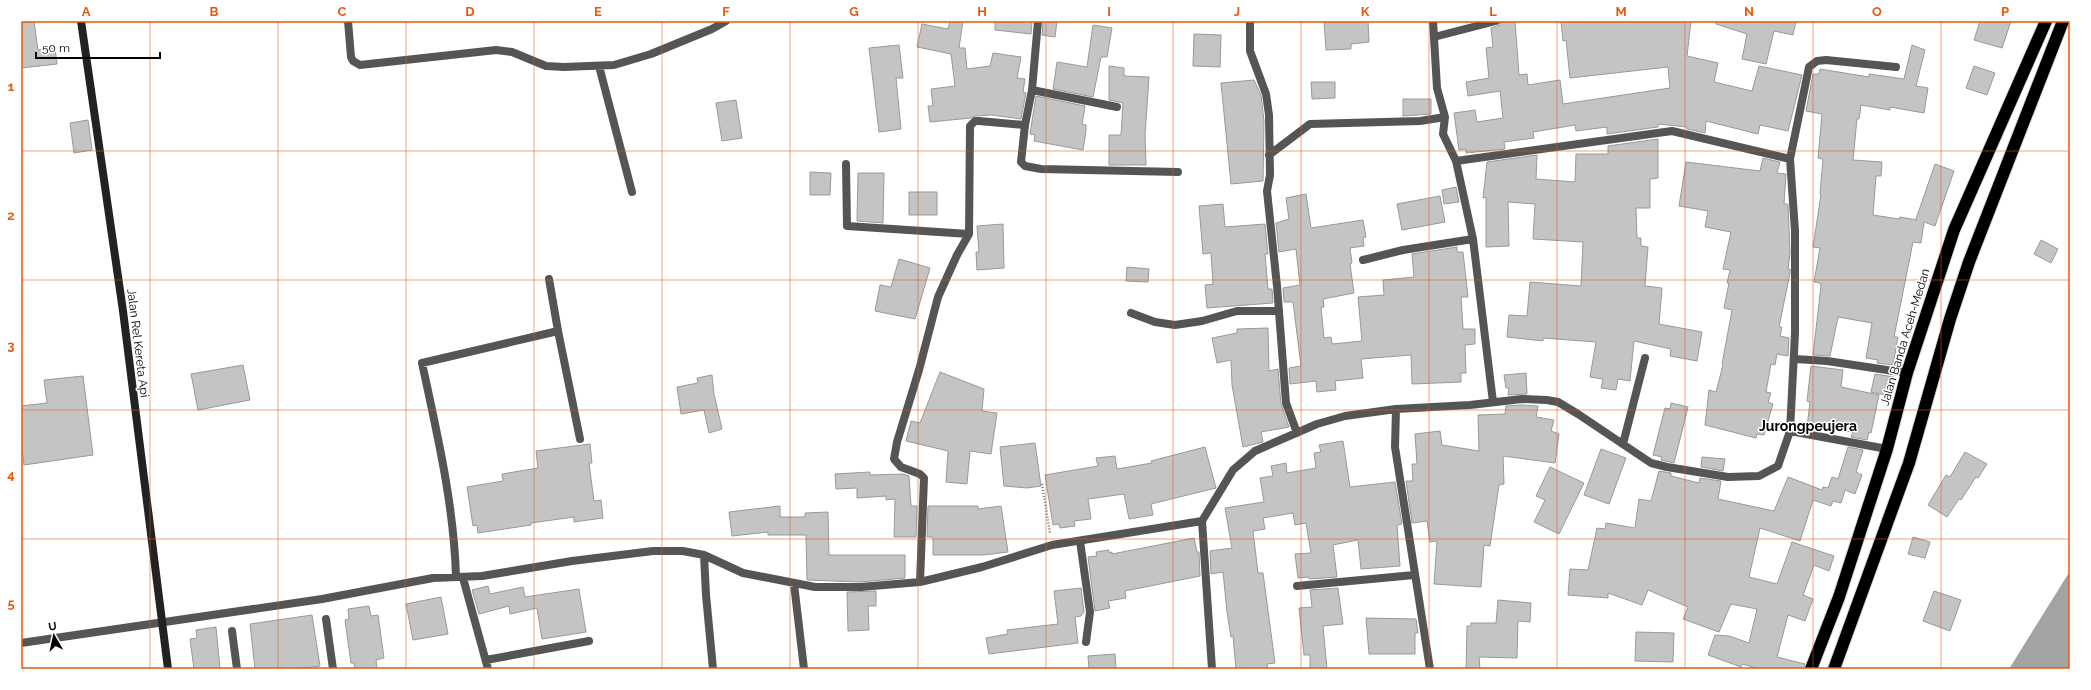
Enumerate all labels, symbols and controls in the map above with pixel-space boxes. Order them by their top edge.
text: A [82,4,91,19]
text: B [210,4,219,19]
text: C [338,4,347,19]
text: D [465,4,475,19]
text: E [594,4,602,19]
text: F [722,4,730,19]
text: G [849,4,859,19]
text: H [977,4,987,19]
text: I [1107,4,1111,19]
text: J [1234,4,1240,19]
text: K [1361,4,1370,19]
text: L [1489,4,1497,19]
text: M [1615,4,1627,19]
text: N [1744,4,1754,19]
text: O [1872,4,1882,19]
text: P [2001,4,2009,19]
scale bar [36,34,160,60]
text: 50 m [42,41,70,55]
text: 1 [8,79,15,94]
text: 2 [7,208,15,223]
street label: Jalan Banda Aceh-Medan [1877,267,1933,407]
street label: Jalan Rel Kereta Api [124,288,152,398]
text: 3 [7,338,15,353]
district label: Jurongpeujera [1759,418,1857,434]
text: 4 [7,467,15,482]
text: 5 [7,596,15,611]
north arrow [34,616,74,656]
text: U [47,620,58,634]

